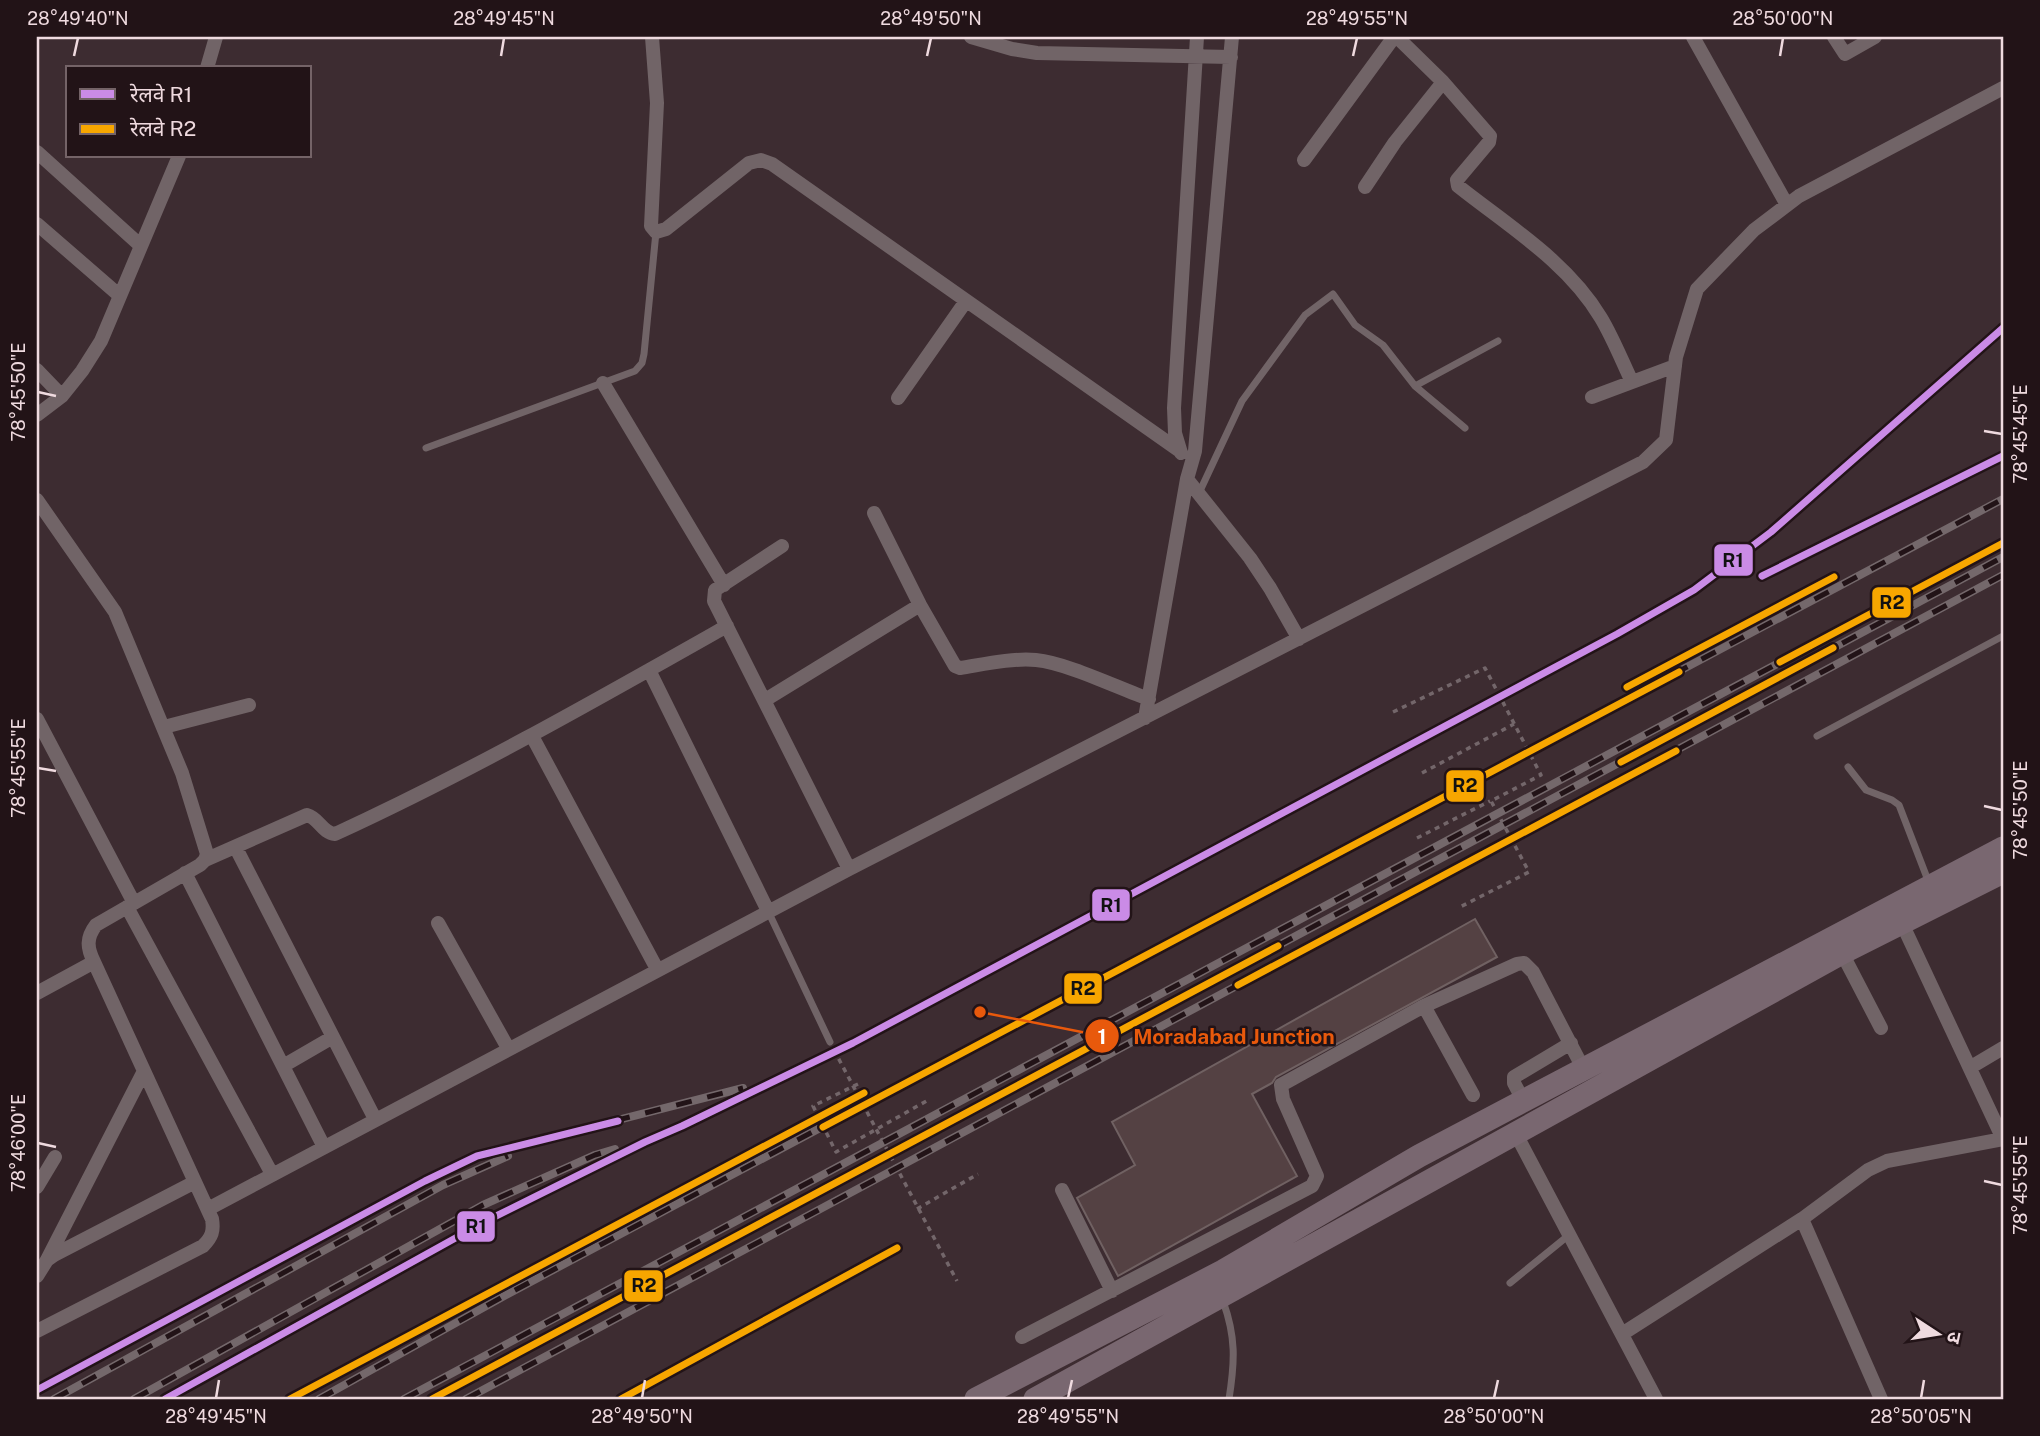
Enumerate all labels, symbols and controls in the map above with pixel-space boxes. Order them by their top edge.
text: 28°49'40"N [27,8,129,29]
text: 28°49'45"N [453,8,555,29]
text: 28°49'50"N [880,8,982,29]
text: 28°49'55"N [1306,8,1408,29]
text: 28°50'00"N [1733,8,1833,29]
legend [66,66,312,158]
text: रेलवे R1 [129,82,192,107]
text: रेलवे R2 [129,116,196,141]
text: 78°45'50"E [8,343,29,441]
text: 78°45'45"E [2010,384,2031,484]
line badge: R1 [1713,543,1754,577]
text: R1 [1722,549,1744,571]
line badge: R2 [1871,586,1912,619]
text: R2 [1879,591,1905,613]
text: 78°45'55"E [8,718,29,818]
text: 78°45'50"E [2010,761,2031,859]
line badge: R2 [1445,769,1485,803]
text: R2 [1452,774,1478,796]
line badge: R1 [1091,888,1131,922]
text: R1 [1100,894,1122,916]
line badge: R2 [1063,972,1103,1005]
text: R2 [1070,977,1096,999]
callout: Moradabad Junction [1084,1015,1349,1057]
text: 1 [1098,1024,1107,1049]
text: Moradabad Junction [1133,1024,1335,1049]
text: 78°46'00"E [8,1094,29,1192]
text: 78°45'55"E [2010,1135,2031,1235]
line badge: R1 [456,1210,496,1243]
text: R1 [465,1215,487,1237]
line badge: R2 [623,1269,664,1303]
text: R2 [631,1274,657,1296]
north arrow [1904,1300,1974,1370]
text: उ [1943,1330,1967,1346]
text: 28°49'45"N [165,1406,267,1427]
text: 28°49'50"N [591,1406,693,1427]
text: 28°49'55"N [1017,1406,1119,1427]
text: 28°50'00"N [1444,1406,1544,1427]
text: 28°50'05"N [1870,1406,1972,1427]

